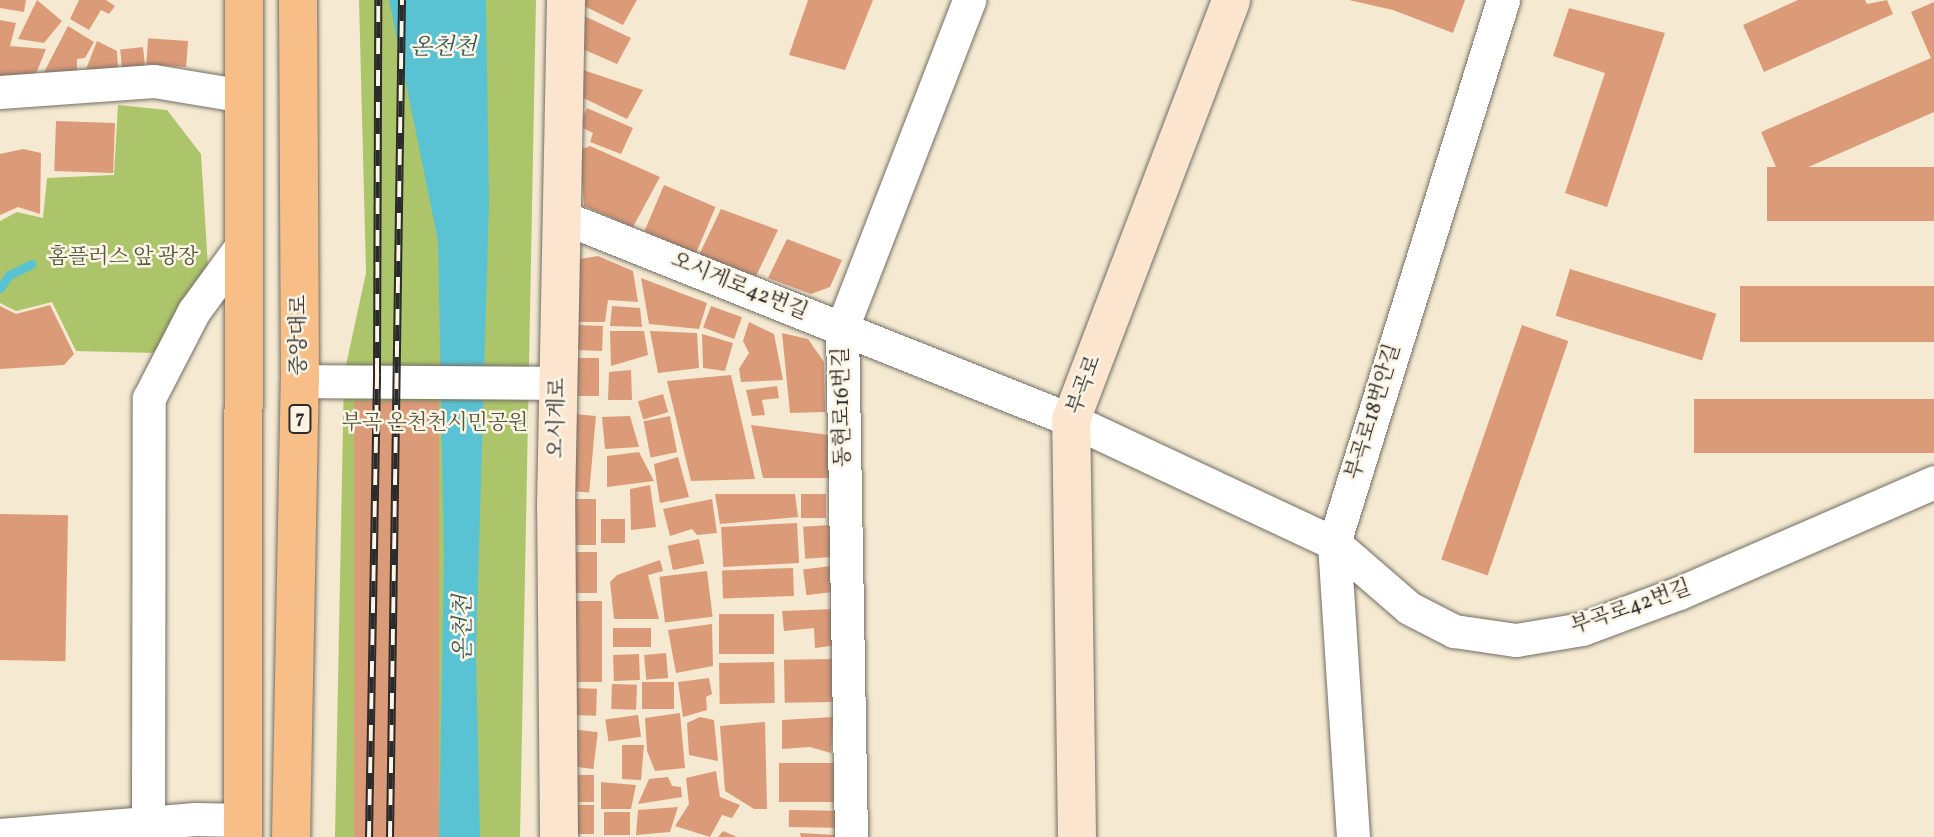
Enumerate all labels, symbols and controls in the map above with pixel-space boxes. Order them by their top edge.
water label: 온천천 [410,34,476,62]
park label: 홈플러스 앞 광장 [48,245,198,271]
street label: 오시게로42번길 [667,248,811,326]
street label: 중앙대로 [287,294,313,376]
street label: 부곡로18번안길 [1341,341,1407,483]
street label: 동현로16번길 [829,347,857,467]
street label: 부곡로 [1063,352,1107,418]
street label: 오시게로 [545,377,571,459]
road number: 7 [288,404,312,434]
park label: 부곡 온천천시민공원 [342,411,528,437]
street label: 부곡로42번길 [1568,576,1694,640]
water label: 온천천 [450,595,478,661]

